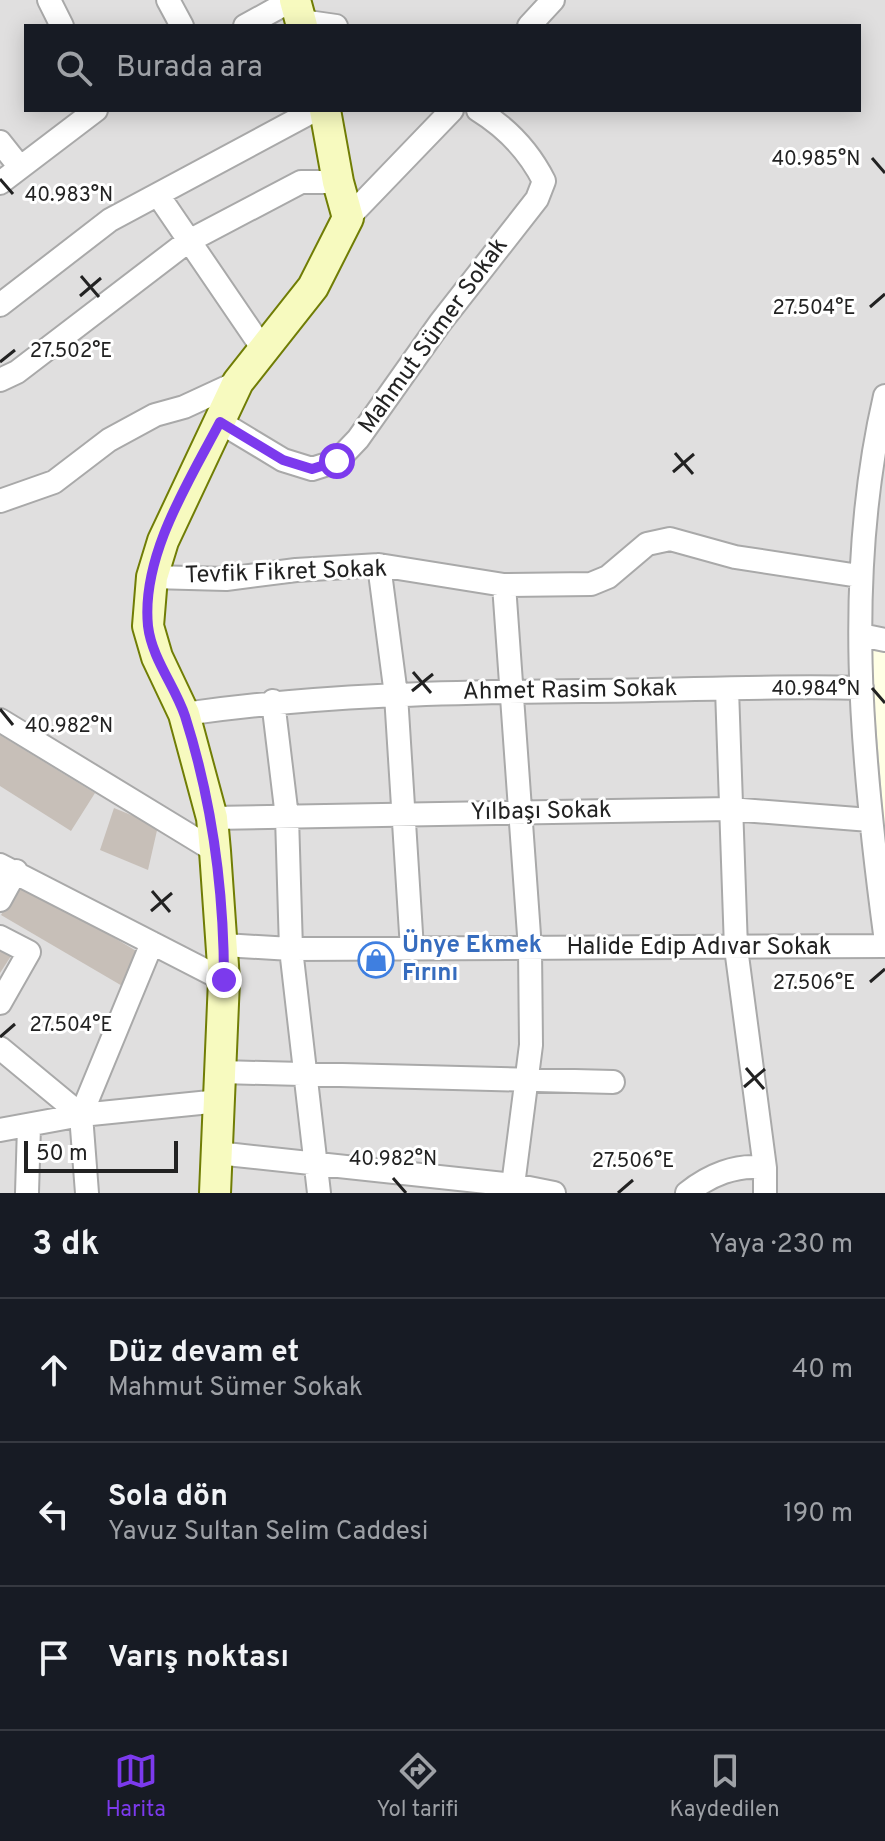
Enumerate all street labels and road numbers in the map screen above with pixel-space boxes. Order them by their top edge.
street label: Mahmut Sümer Sokak [353,232,515,440]
street label: Tevfik Fikret Sokak [184,554,388,592]
street label: Ahmet Rasim Sokak [462,674,678,708]
street label: Yılbaşı Sokak [470,796,612,828]
street label: Halide Edip Adıvar Sokak [567,933,831,963]

